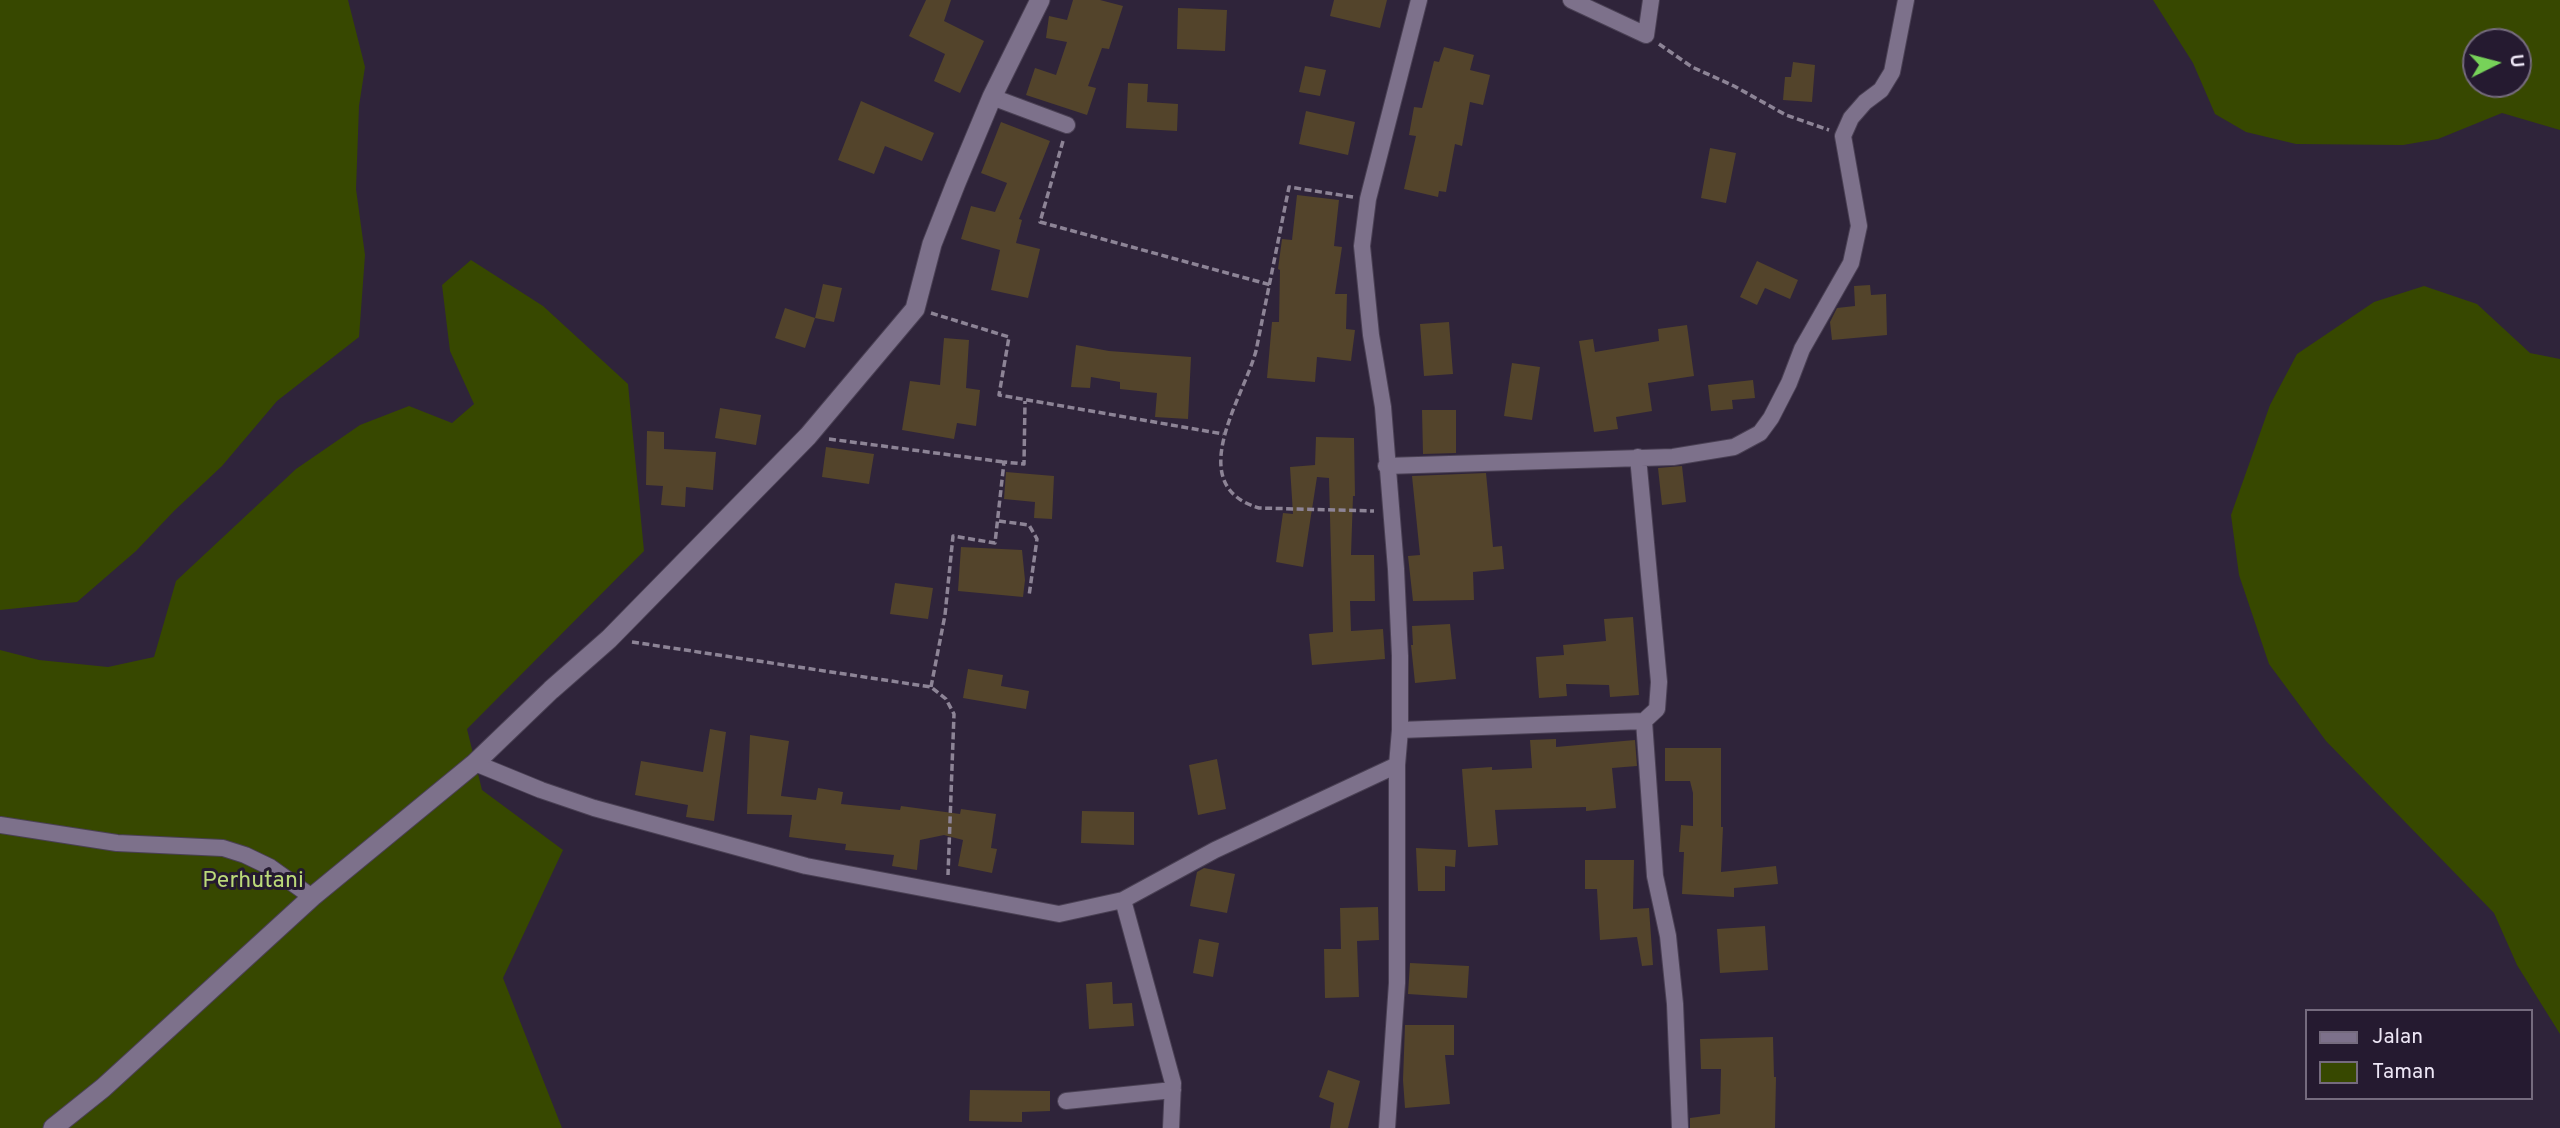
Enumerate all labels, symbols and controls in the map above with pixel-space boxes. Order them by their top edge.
north arrow [2462,28,2532,98]
text: U [2503,53,2529,69]
park label: Perhutani [202,868,304,896]
legend [2304,1009,2532,1100]
text: Jalan [2372,1024,2423,1051]
text: Taman [2372,1059,2435,1086]

